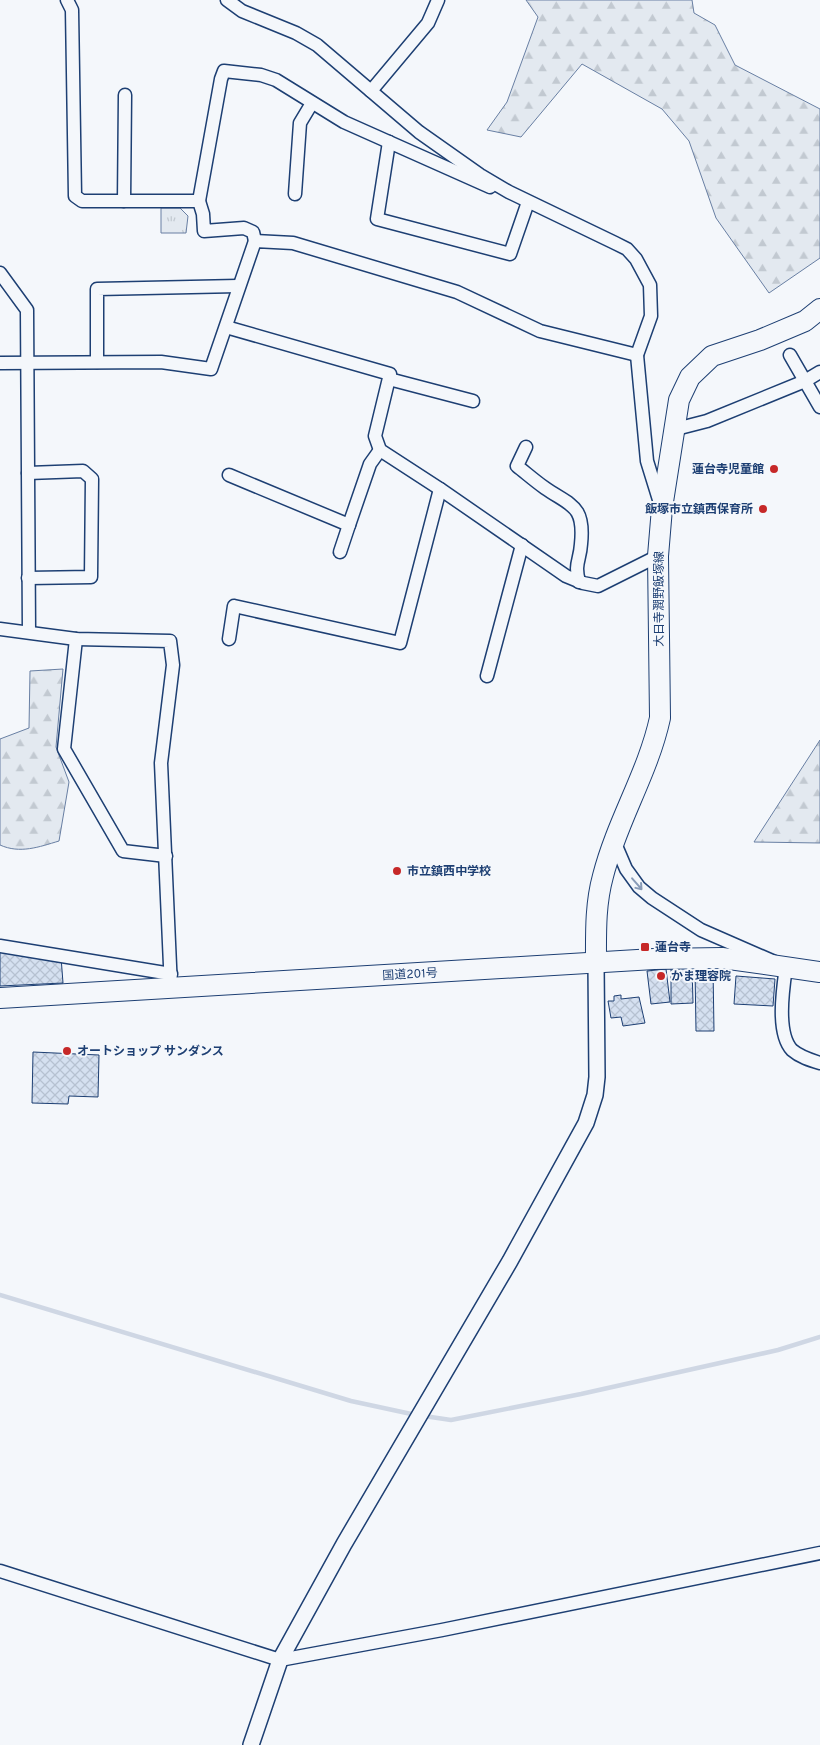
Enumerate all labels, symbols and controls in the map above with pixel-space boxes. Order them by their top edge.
place label: 蓮台寺児童館 [692,462,764,478]
marker: 蓮台寺児童館 [768,463,780,475]
place label: 飯塚市立鎮西保育所 [645,502,753,518]
marker: 飯塚市立鎮西保育所 [757,503,769,515]
street label: 大日寺潤野飯塚線 [652,551,668,647]
place label: 市立鎮西中学校 [407,864,491,880]
marker: 市立鎮西中学校 [391,865,403,877]
one-way arrow [631,877,643,890]
place label: 蓮台寺 [655,940,691,956]
marker: 蓮台寺 [639,941,651,953]
street label: 国道201号 [382,966,438,984]
place label: かま理容院 [671,969,731,985]
marker: かま理容院 [655,970,667,982]
place label: オートショップ サンダンス [77,1044,224,1060]
marker: オートショップ サンダンス [61,1045,73,1057]

